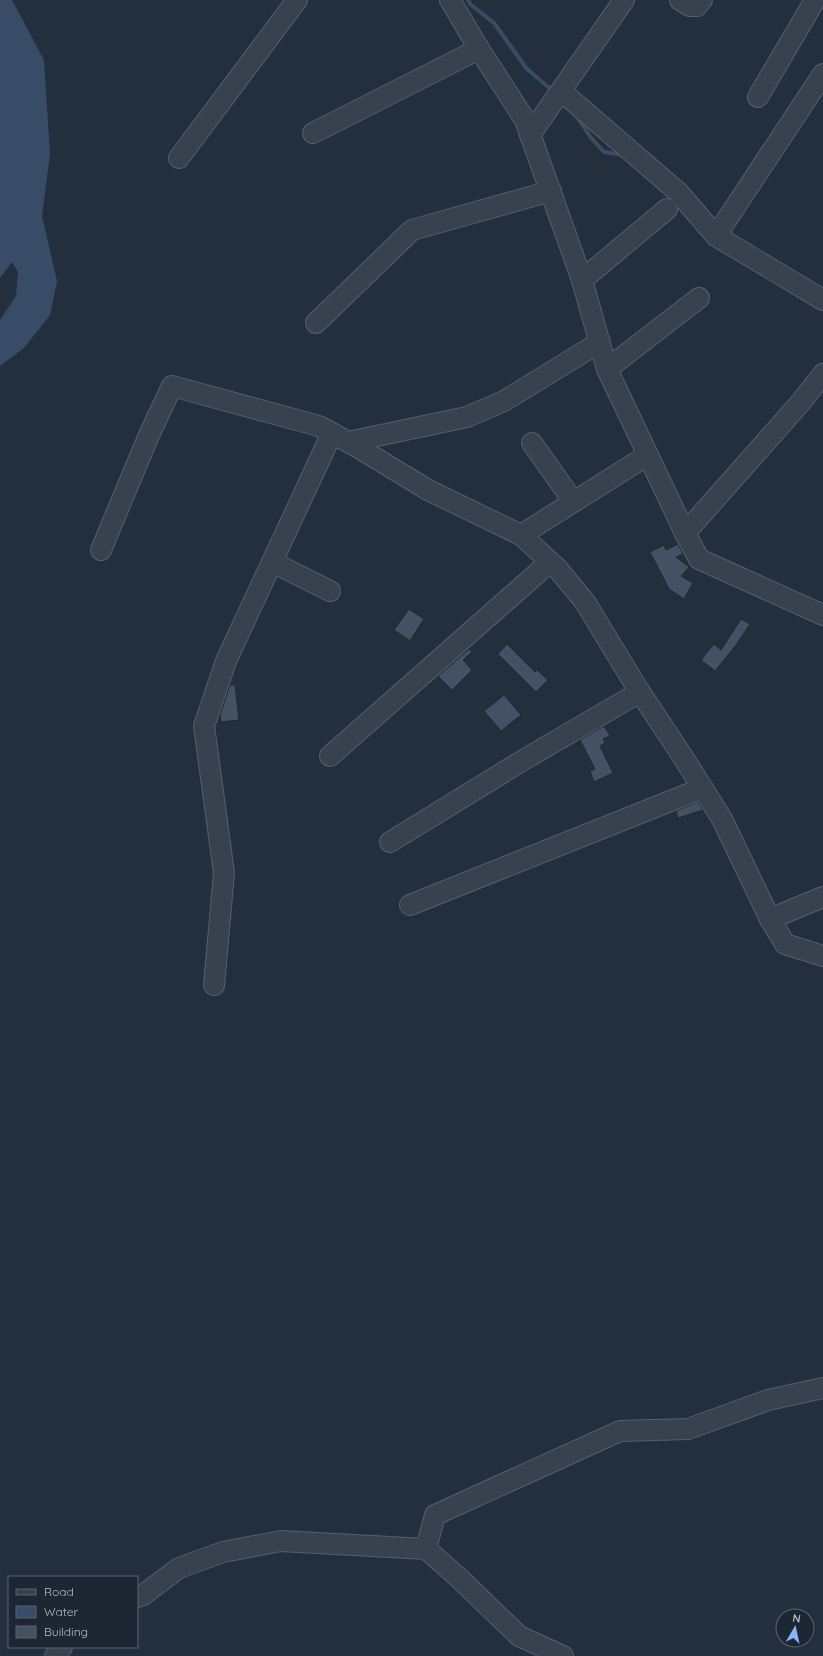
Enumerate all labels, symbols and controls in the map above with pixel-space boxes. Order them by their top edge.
legend [8,1576,138,1648]
text: Road [44,1584,74,1599]
text: Water [44,1604,79,1619]
north arrow [775,1608,815,1648]
text: N [791,1611,802,1626]
text: Building [44,1624,88,1639]

